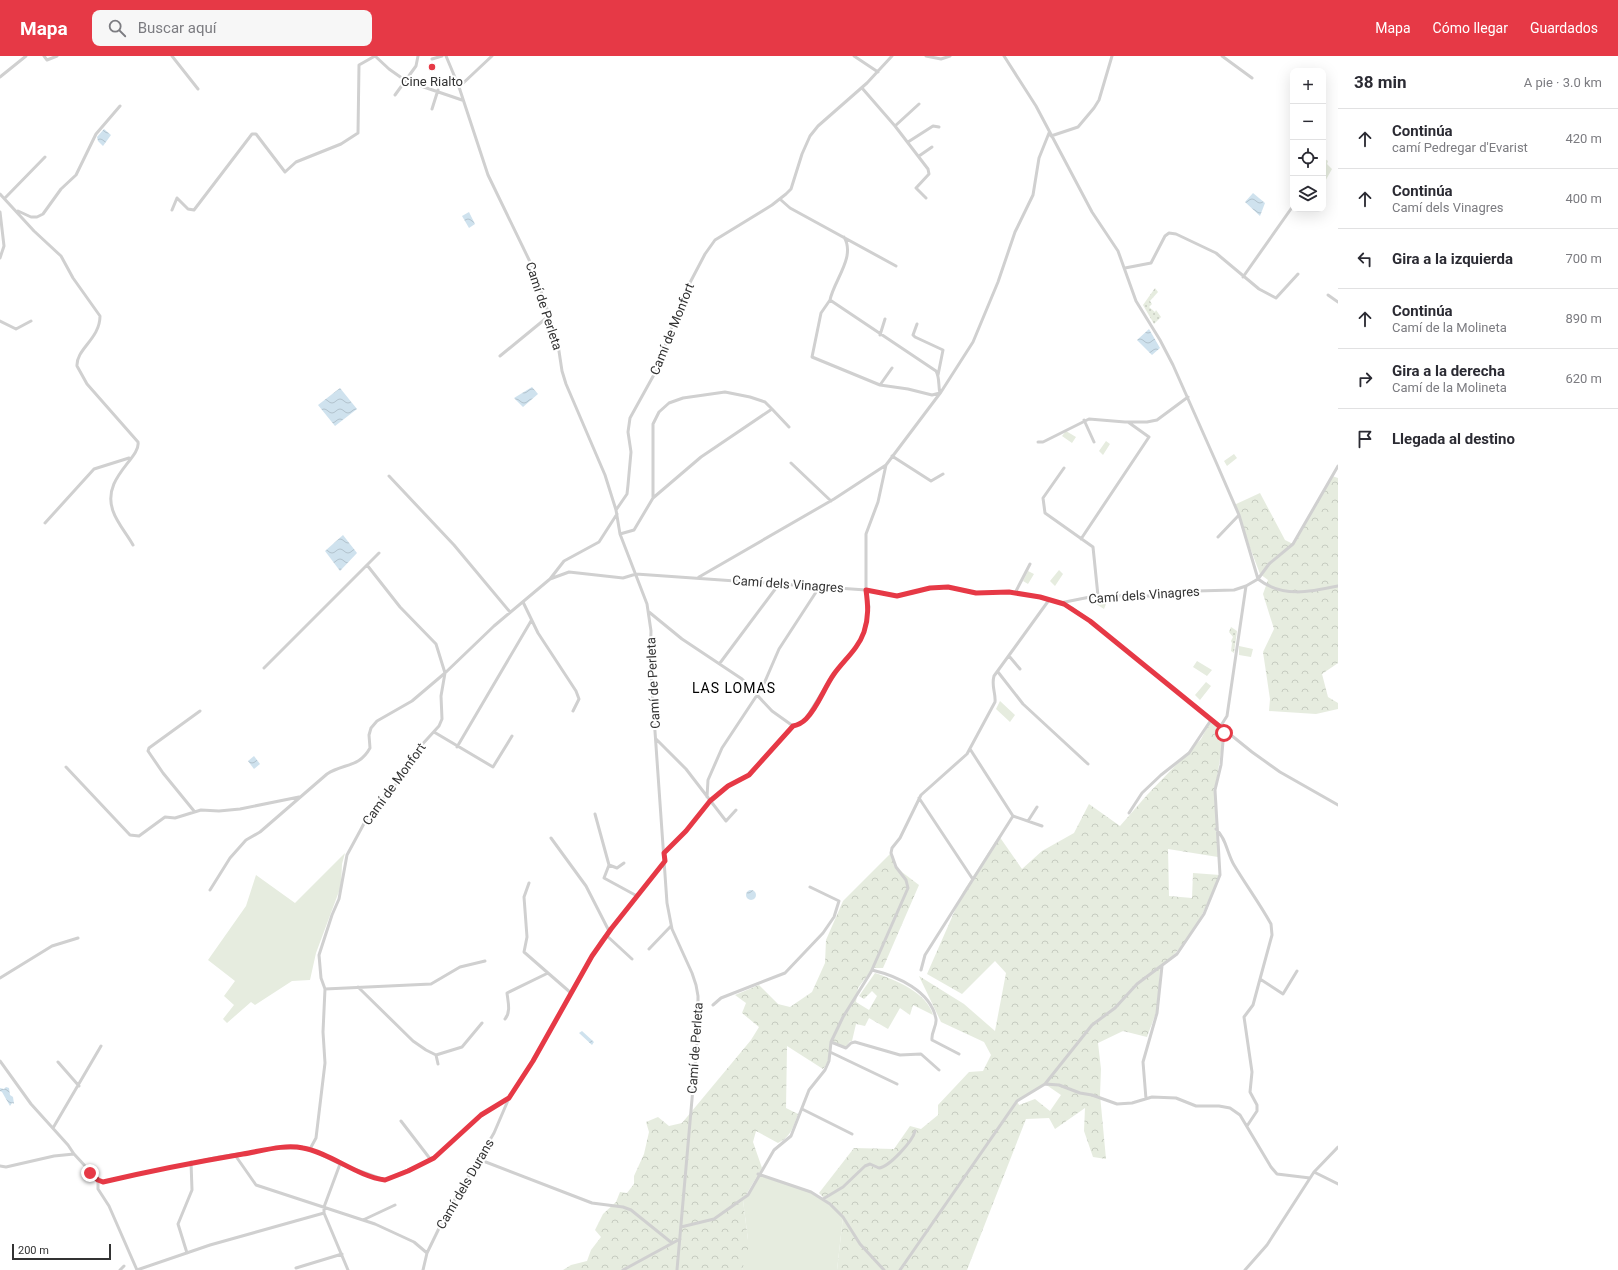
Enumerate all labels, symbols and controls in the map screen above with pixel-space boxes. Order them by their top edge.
search box [92,10,372,46]
text: Mapa [20,17,68,40]
icon: search [106,17,128,39]
text: Buscar aquí [138,19,217,37]
text: Mapa [1375,20,1411,36]
text: Cómo llegar [1433,20,1508,36]
text: Guardados [1530,20,1598,36]
marker: Cine Rialto [427,62,437,72]
map controls [1290,68,1326,212]
button: + [1290,68,1326,104]
text: 38 min [1354,72,1407,92]
place label: Cine Rialto [401,74,463,89]
text: A pie · 3.0 km [1524,75,1602,90]
button: − [1290,104,1326,140]
text: Continúa [1392,122,1453,140]
icon: ahead [1354,128,1376,150]
text: 420 m [1565,131,1602,146]
button: locate [1290,140,1326,176]
text: camí Pedregar d'Evarist [1392,140,1528,155]
button: layers [1290,176,1326,212]
text: Continúa [1392,182,1453,200]
icon: ahead [1354,188,1376,210]
text: 400 m [1565,191,1602,206]
text: Camí dels Vinagres [1392,200,1504,215]
icon: left [1354,248,1376,270]
text: Gira a la izquierda [1392,250,1513,268]
text: 700 m [1565,251,1602,266]
street label: Camí de Perleta [523,260,565,352]
street label: Camí de Monfort [647,281,697,377]
text: Continúa [1392,302,1453,320]
icon: ahead [1354,308,1376,330]
text: 890 m [1565,311,1602,326]
text: Camí de la Molineta [1392,320,1507,335]
text: Gira a la derecha [1392,362,1505,380]
icon: right [1354,368,1376,390]
text: 620 m [1565,371,1602,386]
text: Camí de la Molineta [1392,380,1507,395]
icon: arrive [1354,428,1376,450]
text: Llegada al destino [1392,430,1515,448]
street label: Camí dels Vinagres [732,573,844,595]
street label: Camí dels Vinagres [1088,584,1200,606]
street label: Camí de Perleta [643,637,663,729]
district label: LAS LOMAS [692,680,776,696]
route start [1215,724,1233,742]
street label: Camí de Monfort [359,740,429,828]
street label: Camí de Perleta [684,1002,706,1094]
street label: Camí dels Durans [433,1136,497,1232]
route end [81,1164,99,1182]
scale bar [12,1242,111,1261]
text: 200 m [18,1244,49,1257]

